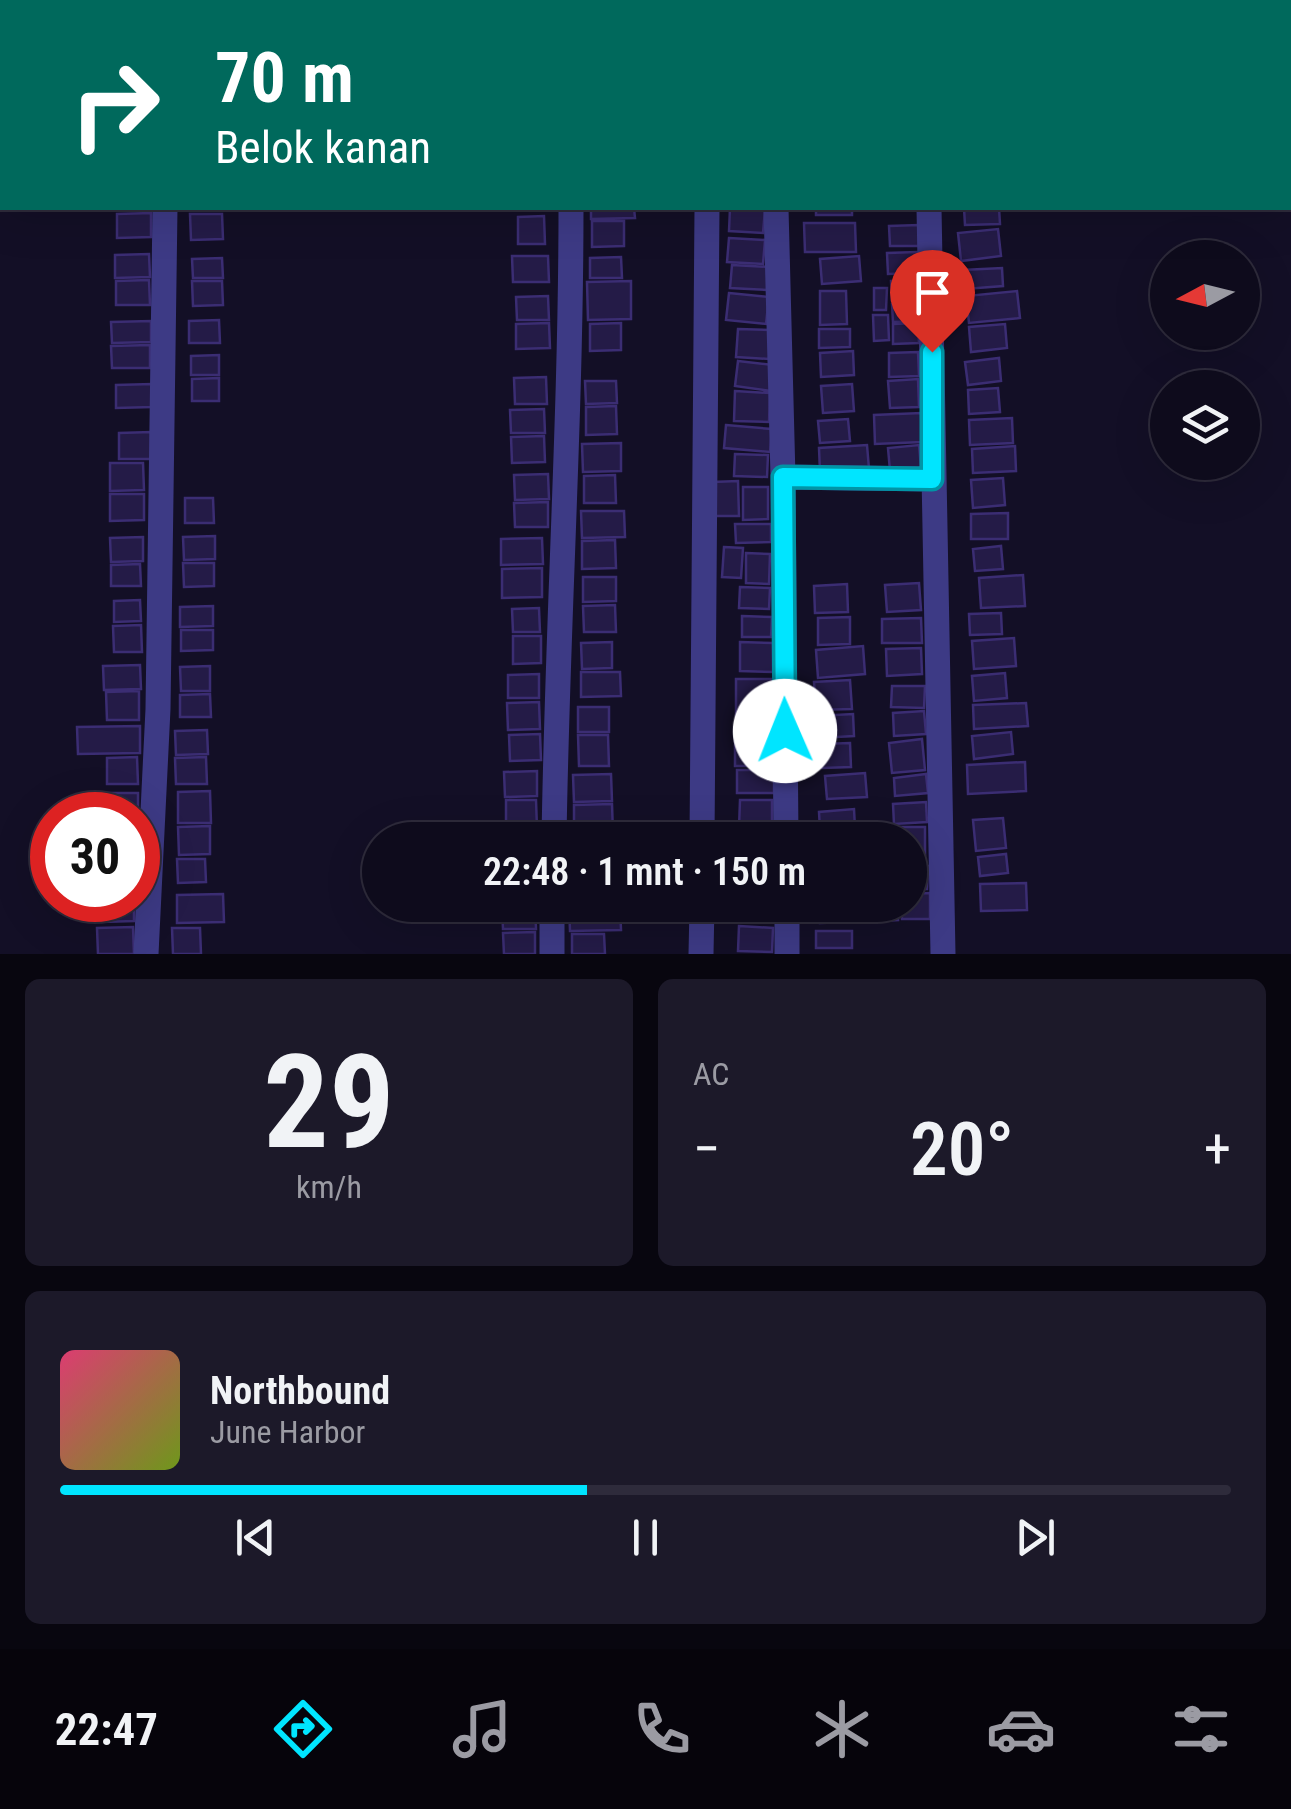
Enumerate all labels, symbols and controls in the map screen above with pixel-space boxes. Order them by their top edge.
text: 70 m [215,37,354,119]
icon: right [50,40,180,170]
text: Belok kanan [215,121,431,174]
north arrow [1150,240,1260,350]
map controls [1150,240,1260,480]
pin [890,250,975,353]
icon: arrive [905,265,960,320]
button: layers [1150,370,1260,480]
position arrow [733,679,837,783]
speed limit sign: 30 [30,792,160,922]
text: 22:48 · 1 mnt · 150 m [483,850,806,894]
text: 29 [263,1026,395,1179]
text: AC [693,1055,729,1093]
text: 20° [910,1105,1014,1193]
text: − [693,1117,721,1181]
text: + [1204,1117,1231,1181]
text: km/h [296,1168,362,1206]
text: Northbound [210,1369,390,1413]
text: June Harbor [210,1413,365,1451]
icon: previous [228,1510,283,1565]
icon: pause [618,1510,673,1565]
icon: next [1008,1510,1063,1565]
icon: directions [268,1694,338,1764]
icon: music [447,1694,517,1764]
icon: phone [627,1694,697,1764]
icon: climate [807,1694,877,1764]
icon: car [986,1694,1056,1764]
icon: filters [1166,1694,1236,1764]
text: 22:47 [55,1703,158,1756]

